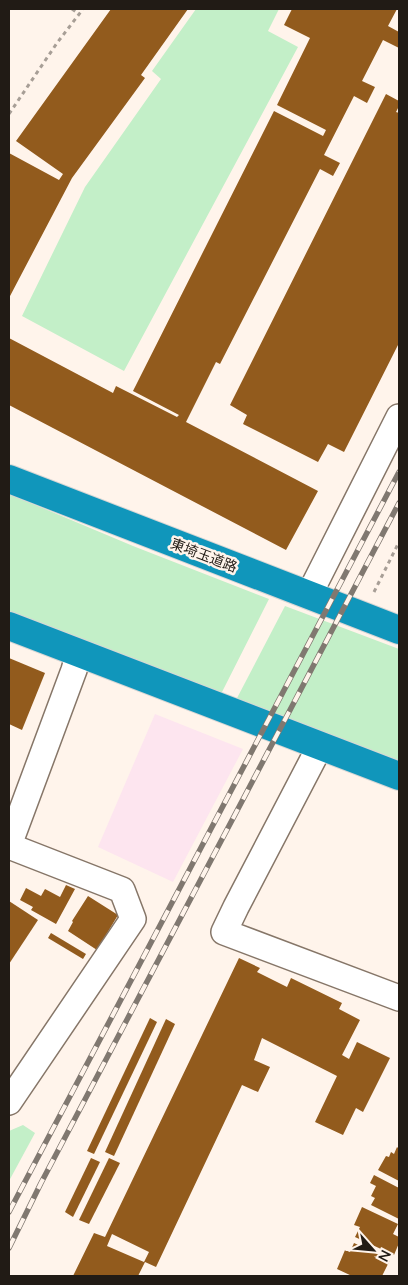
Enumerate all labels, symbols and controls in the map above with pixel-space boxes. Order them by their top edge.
street label: 東埼玉道路 [168,534,240,575]
north arrow [348,1225,398,1275]
text: N [375,1247,395,1265]

